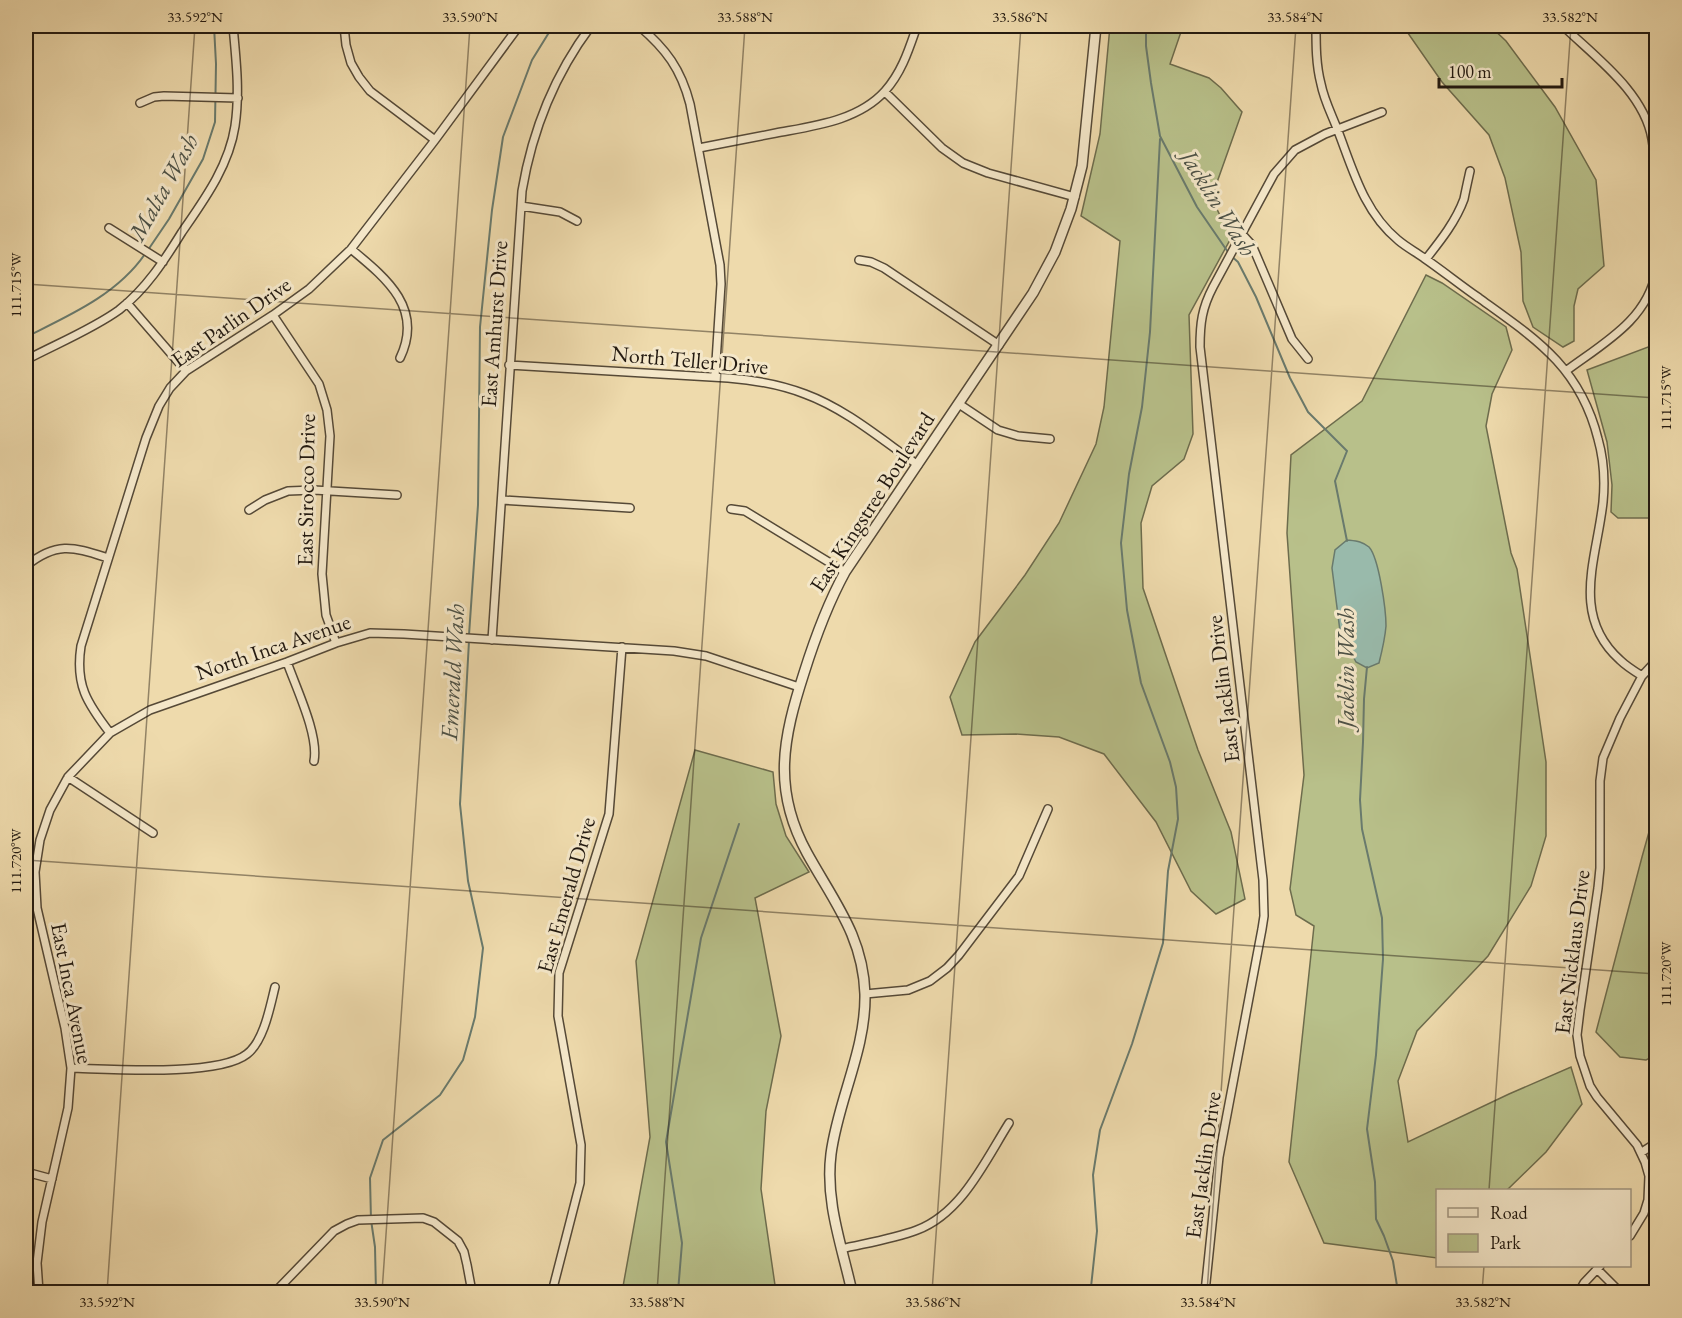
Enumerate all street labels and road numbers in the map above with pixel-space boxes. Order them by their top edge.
street label: East Amhurst Drive [474,239,514,408]
street label: East Parlin Drive [165,270,297,374]
street label: North Teller Drive [610,339,770,381]
street label: East Kingstree Boulevard [803,406,942,598]
street label: East Sirocco Drive [290,413,322,566]
street label: North Inca Avenue [192,607,355,687]
street label: East Jacklin Drive [1200,613,1246,764]
street label: East Emerald Drive [530,813,602,976]
street label: East Nicklaus Drive [1548,868,1597,1036]
street label: East Inca Avenue [44,920,100,1066]
street label: East Jacklin Drive [1178,1089,1228,1240]

